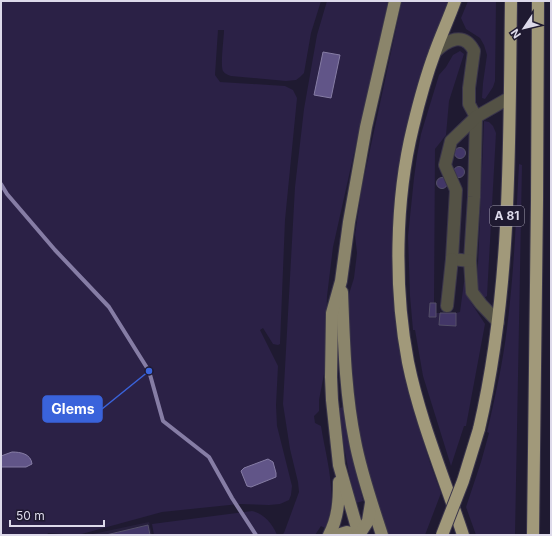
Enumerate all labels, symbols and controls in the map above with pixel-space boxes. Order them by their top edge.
north arrow [504,8,544,48]
text: N [508,26,524,41]
road number: A 81 [490,206,524,226]
callout: Glems [43,396,102,422]
text: Glems [51,400,95,417]
scale bar [10,502,104,528]
text: 50 m [16,508,45,523]

